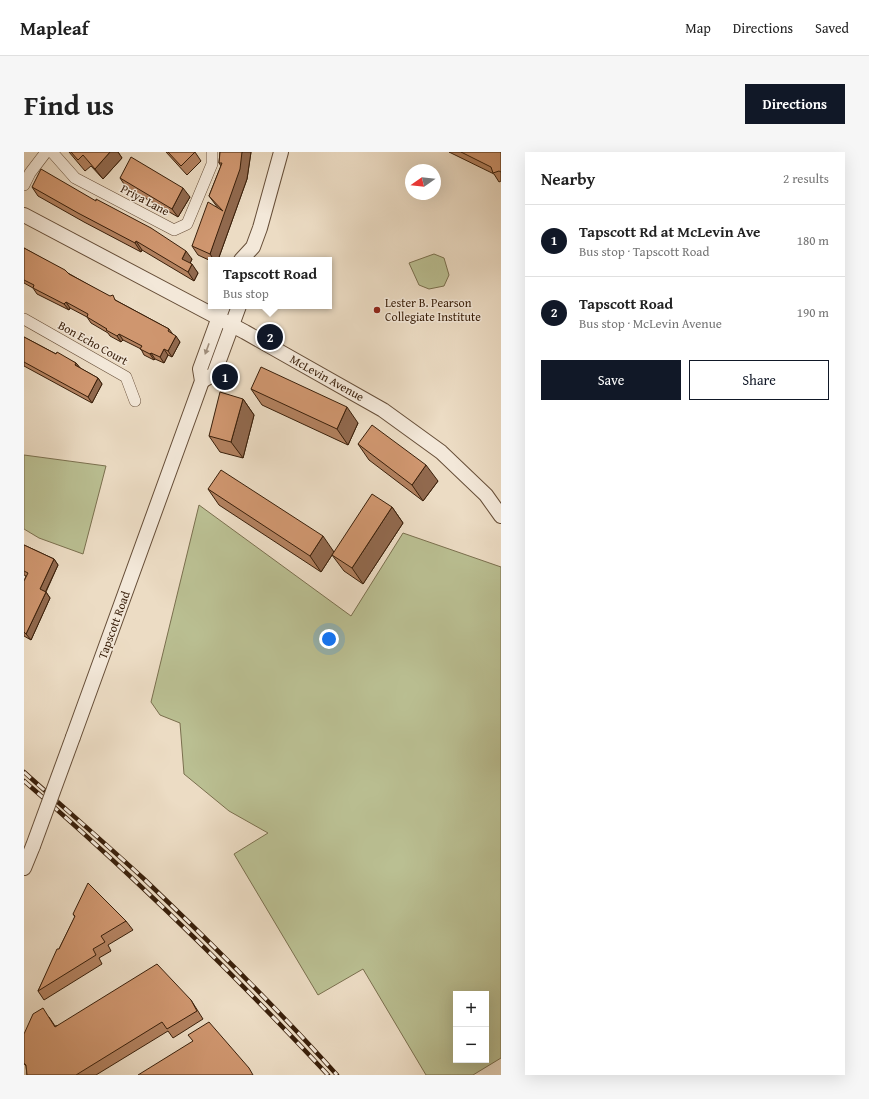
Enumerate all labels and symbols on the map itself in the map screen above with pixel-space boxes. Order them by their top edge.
north arrow [405,164,441,200]
street label: Priya Lane [118,180,173,220]
place label: Lester B. Pearson Collegiate Institute [385,294,481,325]
marker: Lester B. Pearson Collegiate Institute [372,305,382,315]
street label: Bon Echo Court [55,316,132,369]
pin: 2 [257,322,283,352]
one-way arrow [204,343,210,355]
street label: McLevin Avenue [287,350,368,405]
pin: 1 [212,362,238,392]
street label: Tapscott Road [93,588,134,661]
your location [319,629,339,649]

